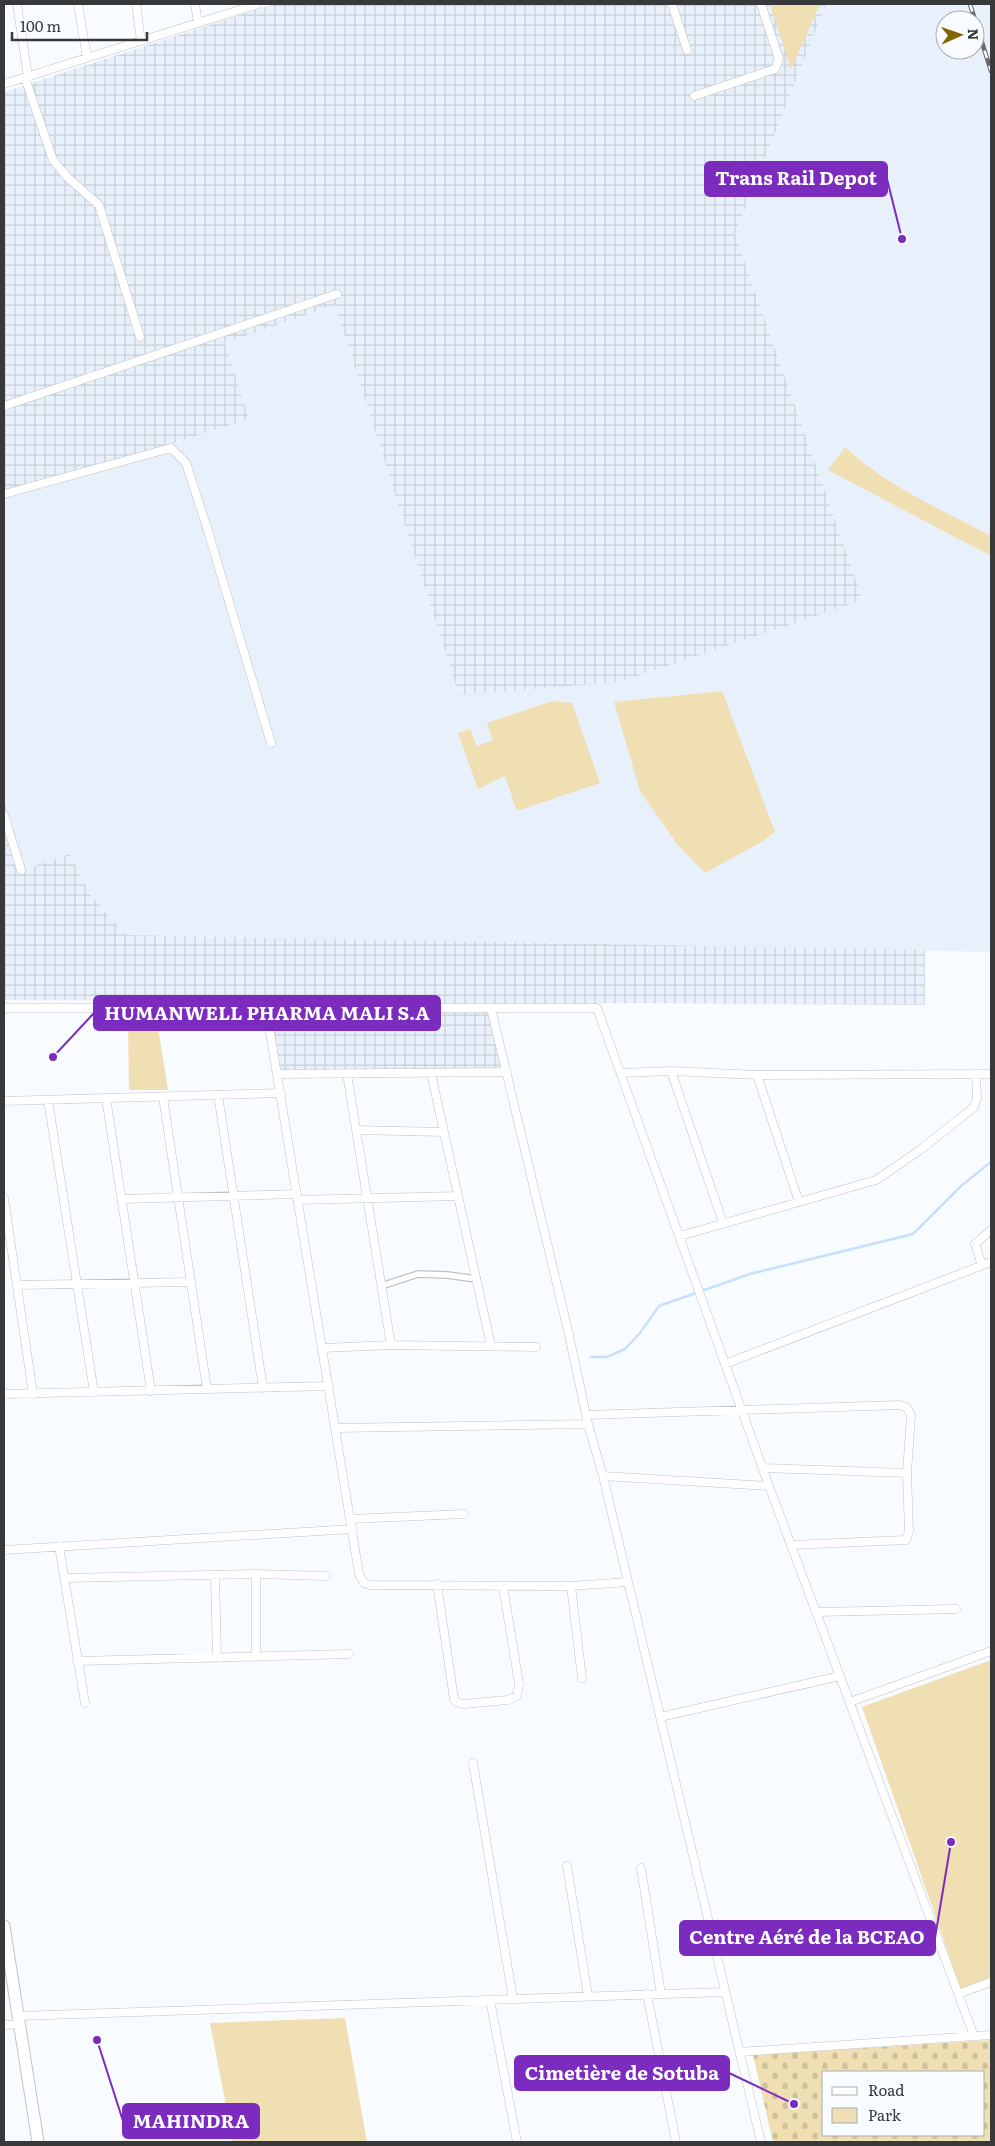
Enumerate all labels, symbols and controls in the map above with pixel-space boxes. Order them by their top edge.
scale bar [12,10,148,42]
north arrow [935,10,985,60]
text: 100 m [20,14,61,37]
text: N [964,28,984,41]
callout: Trans Rail Depot [705,162,887,196]
text: Trans Rail Depot [715,163,878,191]
callout: HUMANWELL PHARMA MALI S.A [94,996,440,1030]
text: HUMANWELL PHARMA MALI S.A [104,998,430,1026]
callout: Centre Aéré de la BCEAO [680,1921,935,1955]
text: Centre Aéré de la BCEAO [689,1922,925,1950]
callout: Cimetière de Sotuba [515,2056,729,2090]
text: Cimetière de Sotuba [525,2058,719,2086]
legend [822,2071,985,2136]
text: Road [868,2078,904,2101]
text: Park [868,2103,902,2126]
callout: MAHINDRA [123,2104,259,2138]
text: MAHINDRA [133,2106,250,2134]

